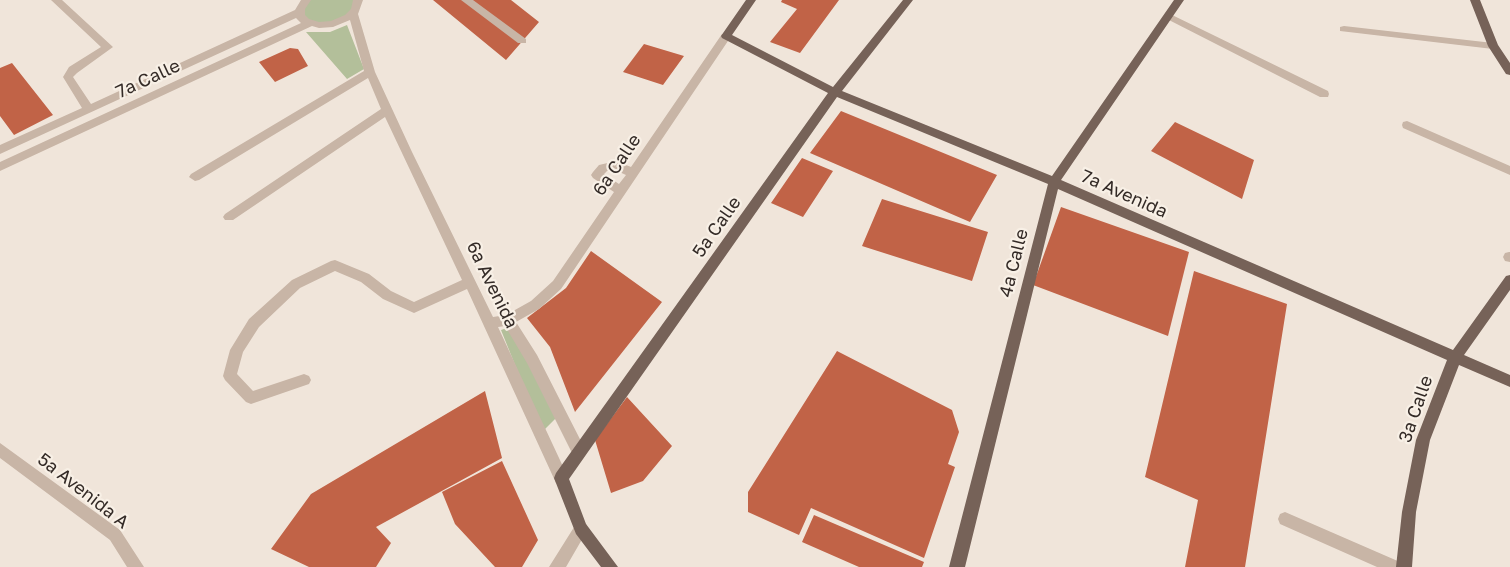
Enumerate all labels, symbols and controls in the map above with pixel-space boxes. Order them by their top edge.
street label: 7a Calle [112,55,184,103]
street label: 6a Calle [589,130,645,200]
street label: 7a Avenida [1077,165,1171,223]
street label: 5a Calle [688,192,746,262]
street label: 4a Calle [995,227,1033,299]
street label: 6a Avenida [462,238,522,332]
street label: 3a Calle [1394,373,1438,445]
street label: 5a Avenida A [33,449,133,533]

